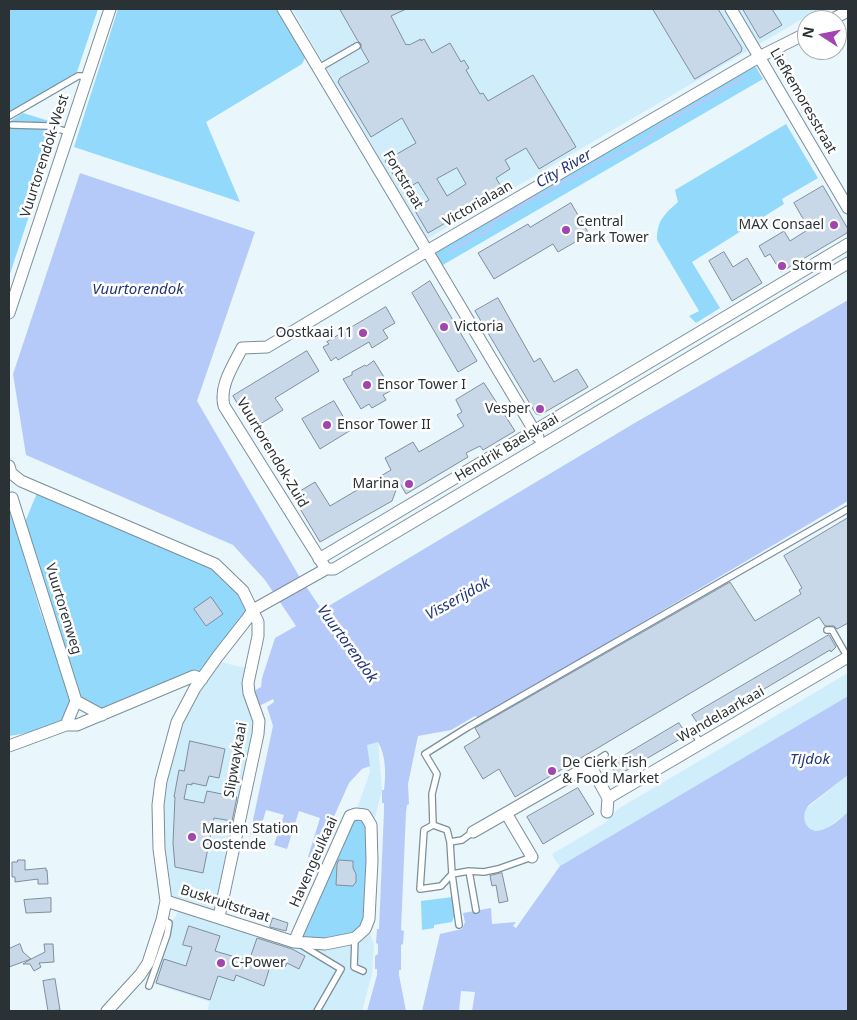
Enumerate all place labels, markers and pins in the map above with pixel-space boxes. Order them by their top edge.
place label: Central Park Tower [576,214,649,246]
place label: MAX Consael [738,217,824,233]
marker: MAX Consael [828,219,840,231]
marker: Central Park Tower [560,224,572,236]
place label: Storm [792,258,832,274]
marker: Storm [776,260,788,272]
place label: Victoria [454,319,504,335]
marker: Victoria [438,321,450,333]
place label: Oostkaai 11 [275,325,353,341]
marker: Oostkaai 11 [357,327,369,339]
place label: Ensor Tower I [377,377,466,393]
marker: Ensor Tower I [361,379,373,391]
place label: Vesper [485,401,530,417]
marker: Vesper [534,403,546,415]
place label: Ensor Tower II [337,417,431,433]
marker: Ensor Tower II [321,419,333,431]
place label: Marina [353,476,399,492]
marker: Marina [403,478,415,490]
place label: De Cierk Fish & Food Market [562,755,659,788]
marker: De Cierk Fish & Food Market [546,765,558,777]
place label: Marien Station Oostende [202,821,299,854]
marker: Marien Station Oostende [186,831,198,843]
place label: C-Power [231,955,286,971]
marker: C-Power [215,957,227,969]

